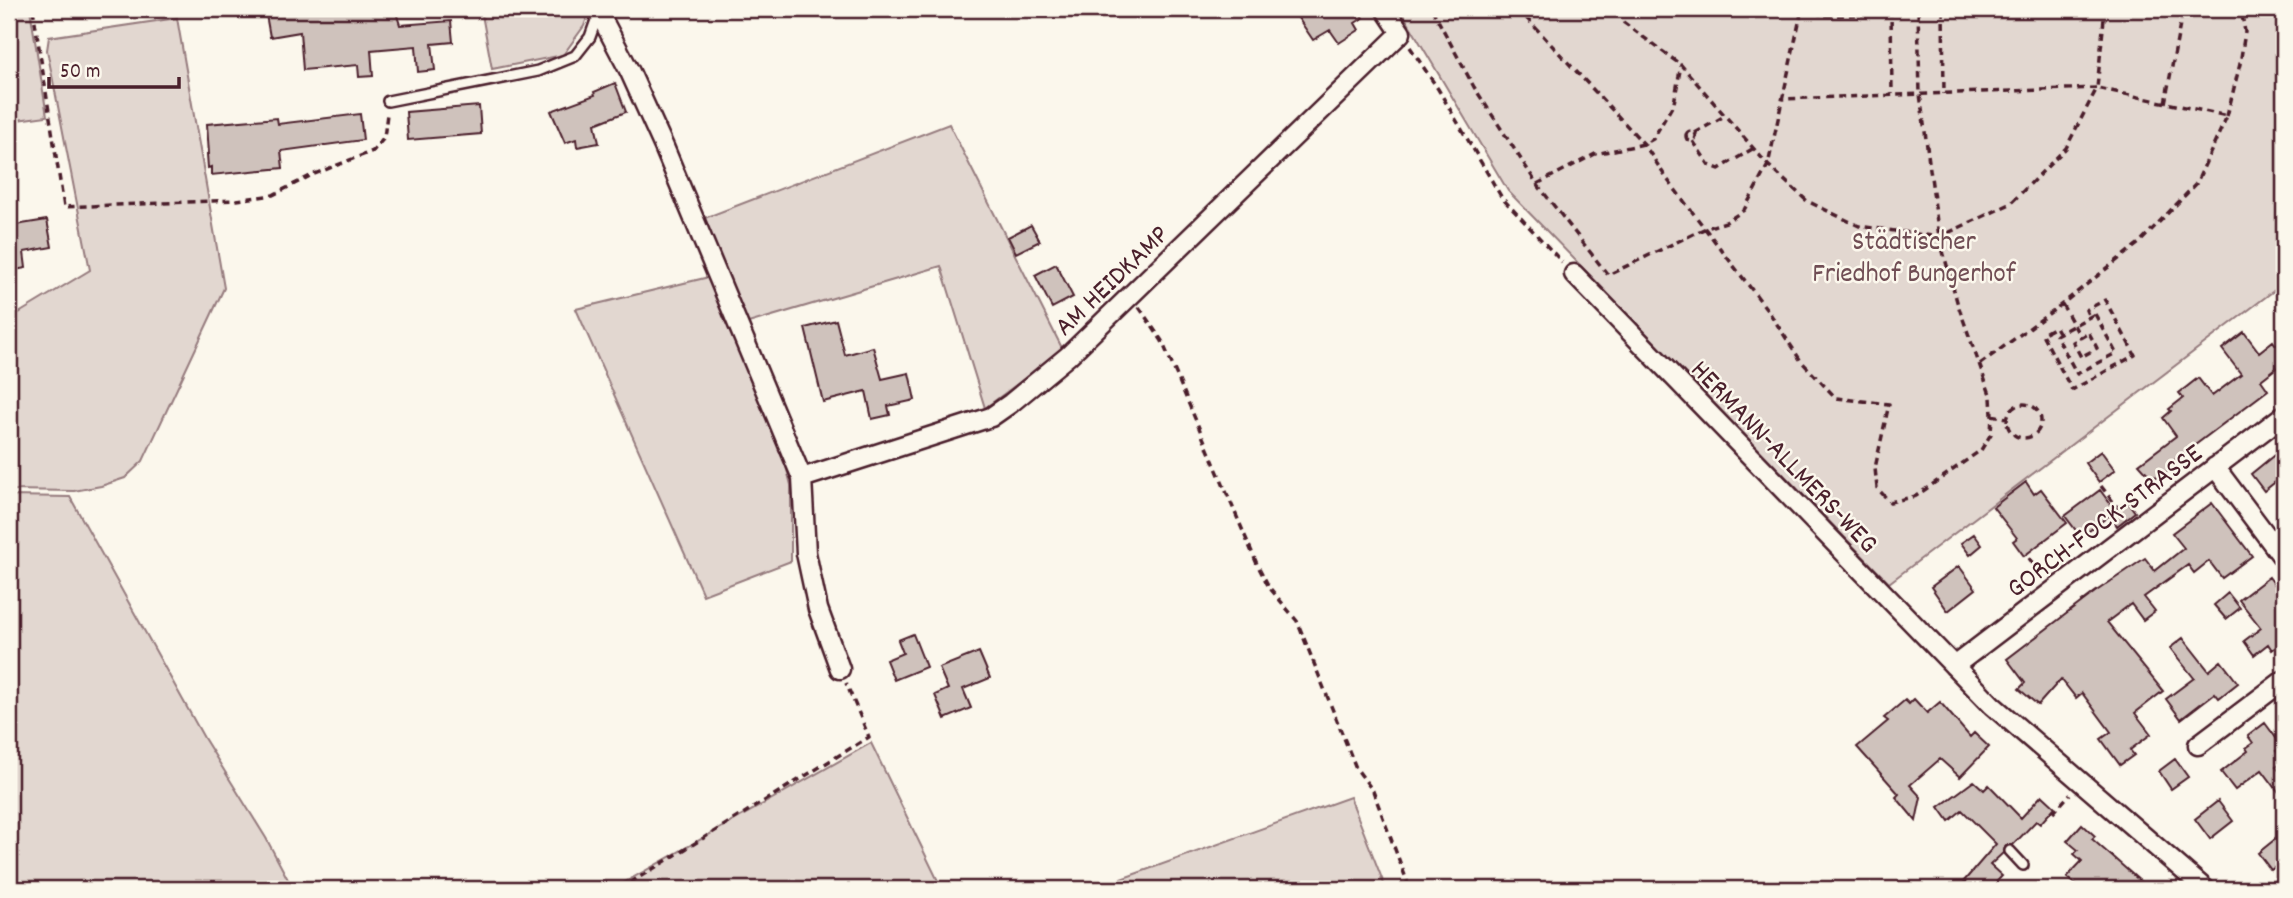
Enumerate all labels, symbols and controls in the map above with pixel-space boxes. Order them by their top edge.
scale bar [49,46,178,90]
text: 50 m [60,58,100,88]
street label: AM HEIDKAMP [1047,218,1180,348]
park label: Städtischer Friedhof Bungerhof [1812,224,2017,296]
street label: HERMANN-ALLMERS-WEG [1679,353,1886,564]
street label: GORCH-FOCK-STRASSE [2000,436,2213,610]

